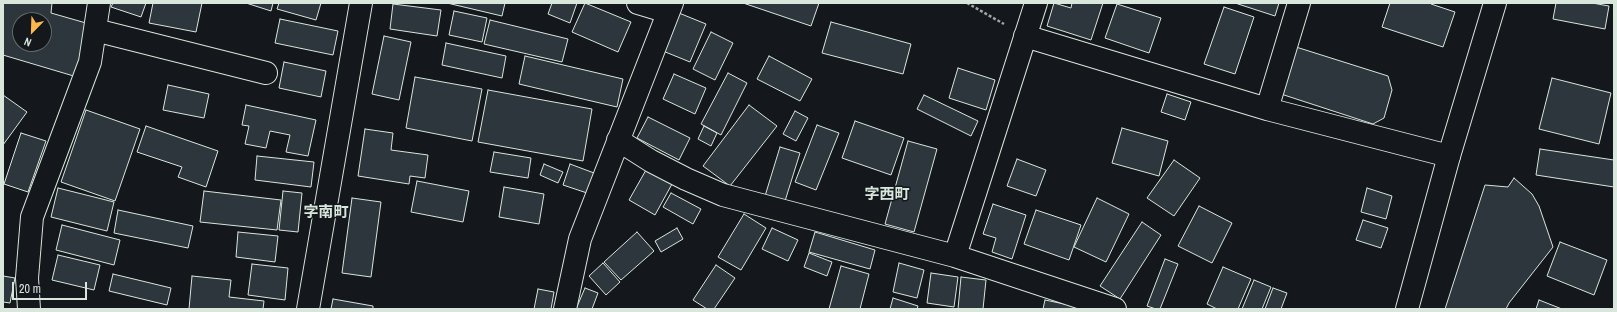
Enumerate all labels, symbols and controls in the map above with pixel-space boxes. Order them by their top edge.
north arrow [12,12,52,52]
text: N [22,34,33,50]
district label: 字西町 [865,186,909,204]
district label: 字南町 [304,204,348,222]
scale bar [14,274,89,300]
text: 20 m [19,281,41,297]

